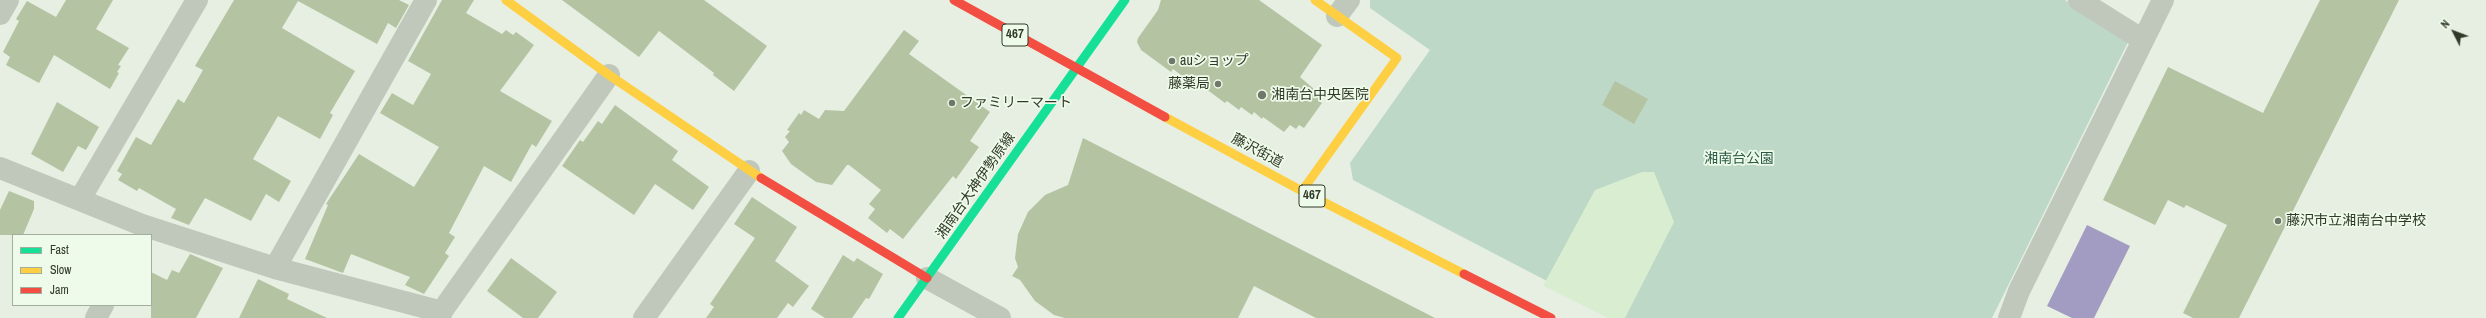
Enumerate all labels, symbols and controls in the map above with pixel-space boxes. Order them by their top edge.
north arrow [2434,12,2474,52]
text: N [2438,17,2452,31]
road number: 467 [1002,24,1028,46]
place label: auショップ [1180,53,1249,69]
marker: auショップ [1167,56,1177,66]
place label: 藤薬局 [1168,76,1210,92]
marker: 藤薬局 [1213,79,1223,89]
place label: 湘南台中央医院 [1271,87,1369,103]
marker: 湘南台中央医院 [1256,89,1268,101]
place label: ファミリーマート [960,95,1072,111]
marker: ファミリーマート [947,98,957,108]
street label: 湘南台大神伊勢原線 [933,130,1019,242]
street label: 藤沢街道 [1228,130,1286,172]
park label: 湘南台公園 [1704,151,1774,167]
road number: 467 [1299,185,1325,207]
place label: 藤沢市立湘南台中学校 [2286,213,2426,229]
marker: 藤沢市立湘南台中学校 [2273,216,2283,226]
legend [12,234,152,306]
text: Fast [50,242,69,258]
text: Slow [50,262,71,278]
text: Jam [50,282,69,298]

